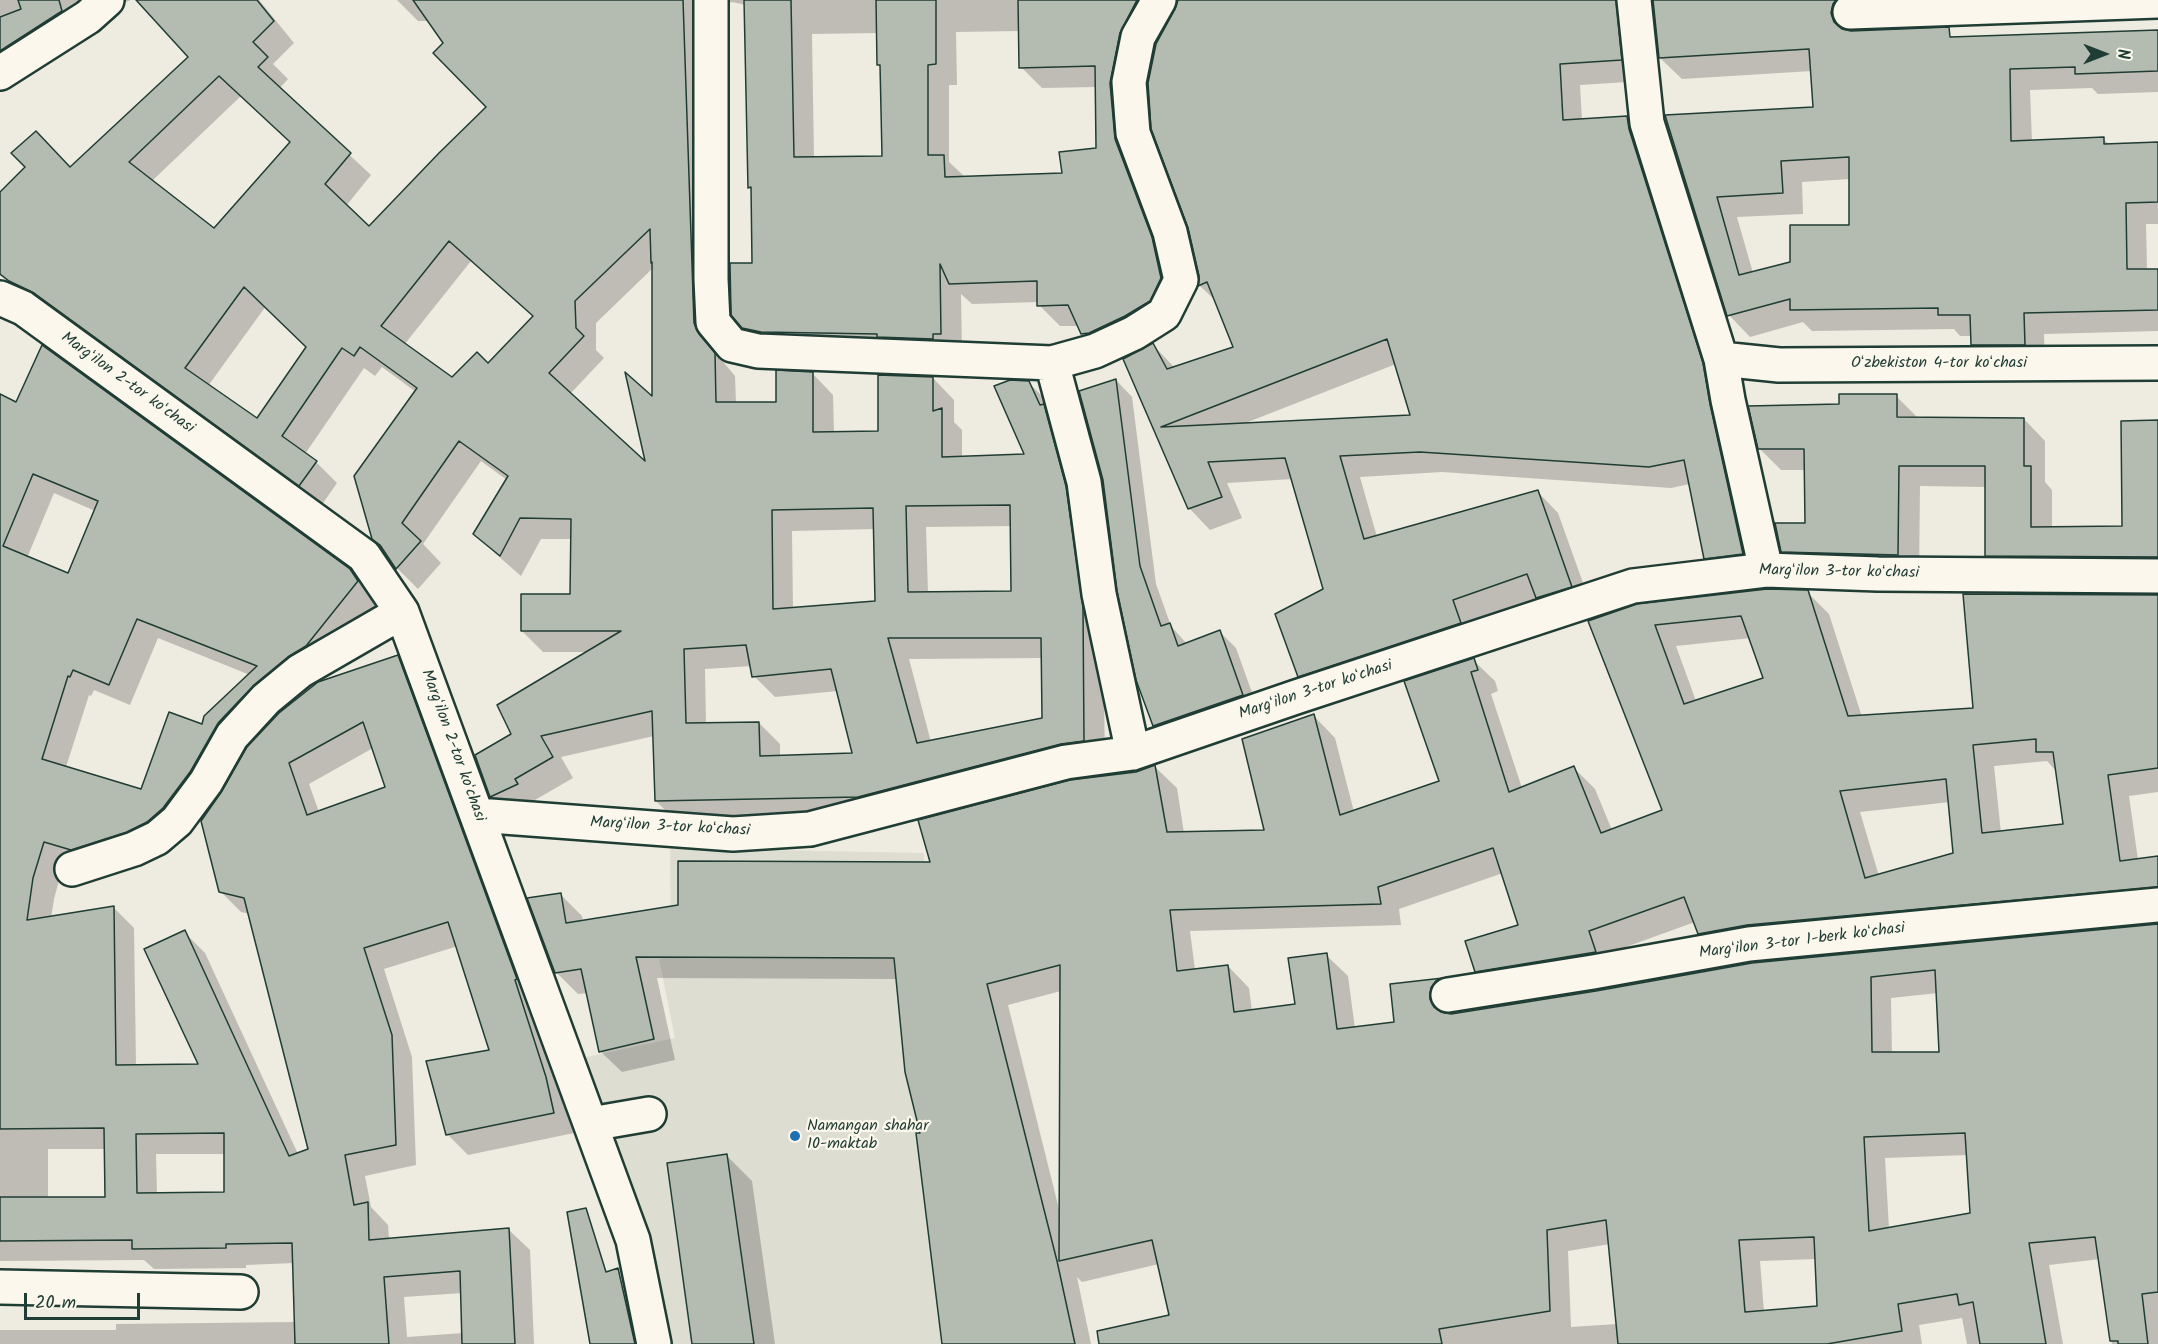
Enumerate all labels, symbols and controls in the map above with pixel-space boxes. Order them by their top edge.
north arrow [2074,24,2134,84]
text: N [2110,49,2135,59]
street label: Margʻilon 2-tor koʻchasi [56,329,198,439]
street label: Oʻzbekiston 4-tor koʻchasi [1851,354,2027,374]
street label: Margʻilon 3-tor koʻchasi [1759,562,1919,584]
street label: Margʻilon 3-tor koʻchasi [1237,657,1395,725]
street label: Margʻilon 2-tor koʻchasi [416,667,488,825]
street label: Margʻilon 3-tor koʻchasi [589,814,751,842]
street label: Margʻilon 3-tor 1-berk koʻchasi [1698,920,1906,964]
place label: Namangan shahar 10-maktab [807,1117,928,1155]
marker: Namangan shahar 10-maktab [788,1129,802,1143]
scale bar [27,1281,142,1319]
text: 20 m [35,1289,76,1318]

